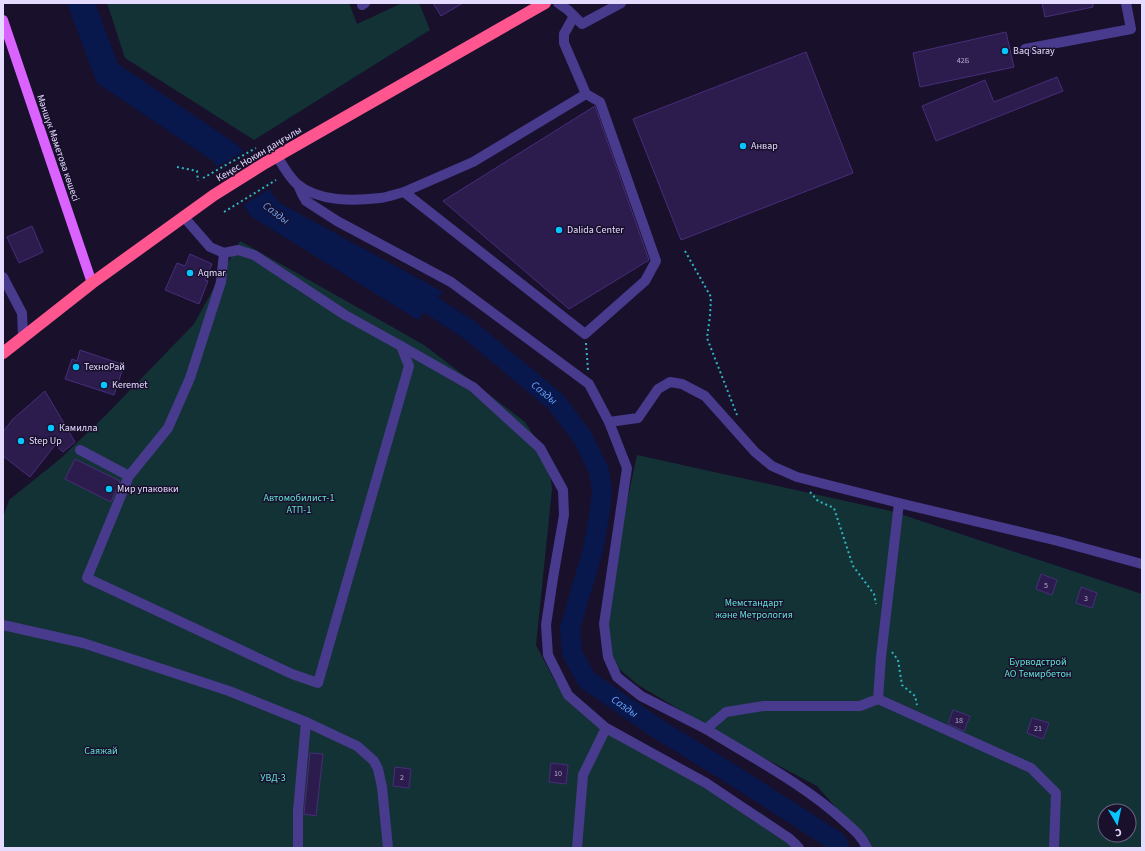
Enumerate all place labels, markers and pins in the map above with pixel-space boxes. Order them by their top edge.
place label: Baq Saray [1013,44,1055,58]
marker: Baq Saray [1000,46,1010,56]
place label: Анвар [751,139,778,153]
marker: Анвар [738,141,748,151]
place label: Dalida Center [567,223,624,237]
marker: Dalida Center [554,225,564,235]
place label: Aqmar [198,266,226,280]
marker: Aqmar [185,268,195,278]
place label: ТехноРай [84,360,125,374]
marker: ТехноРай [71,362,81,372]
place label: Keremet [112,378,148,392]
marker: Keremet [99,380,109,390]
place label: Камилла [59,421,97,435]
marker: Камилла [46,423,56,433]
place label: Step Up [29,434,62,448]
marker: Step Up [16,436,26,446]
place label: Мир упаковки [117,482,179,496]
marker: Мир упаковки [104,484,114,494]

